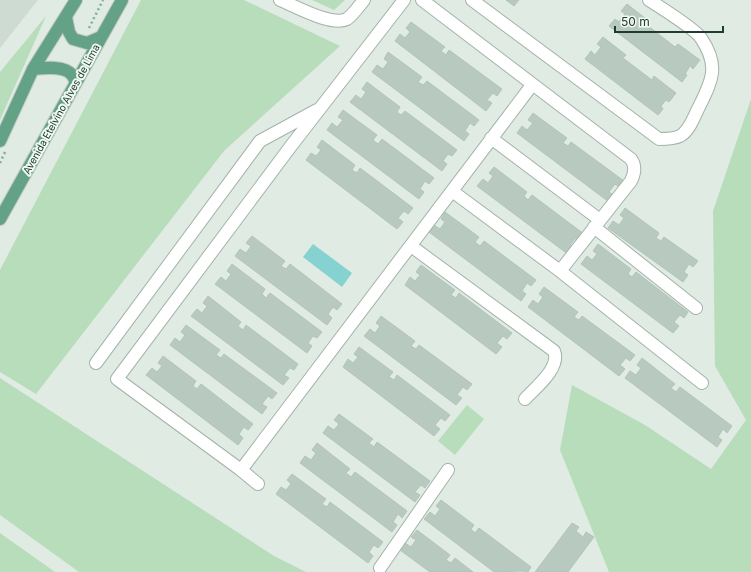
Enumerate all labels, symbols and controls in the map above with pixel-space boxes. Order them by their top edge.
scale bar [615,8,723,34]
text: 50 m [621,14,650,29]
street label: Avenida Etelvino Alves de Lima [20,42,102,176]

